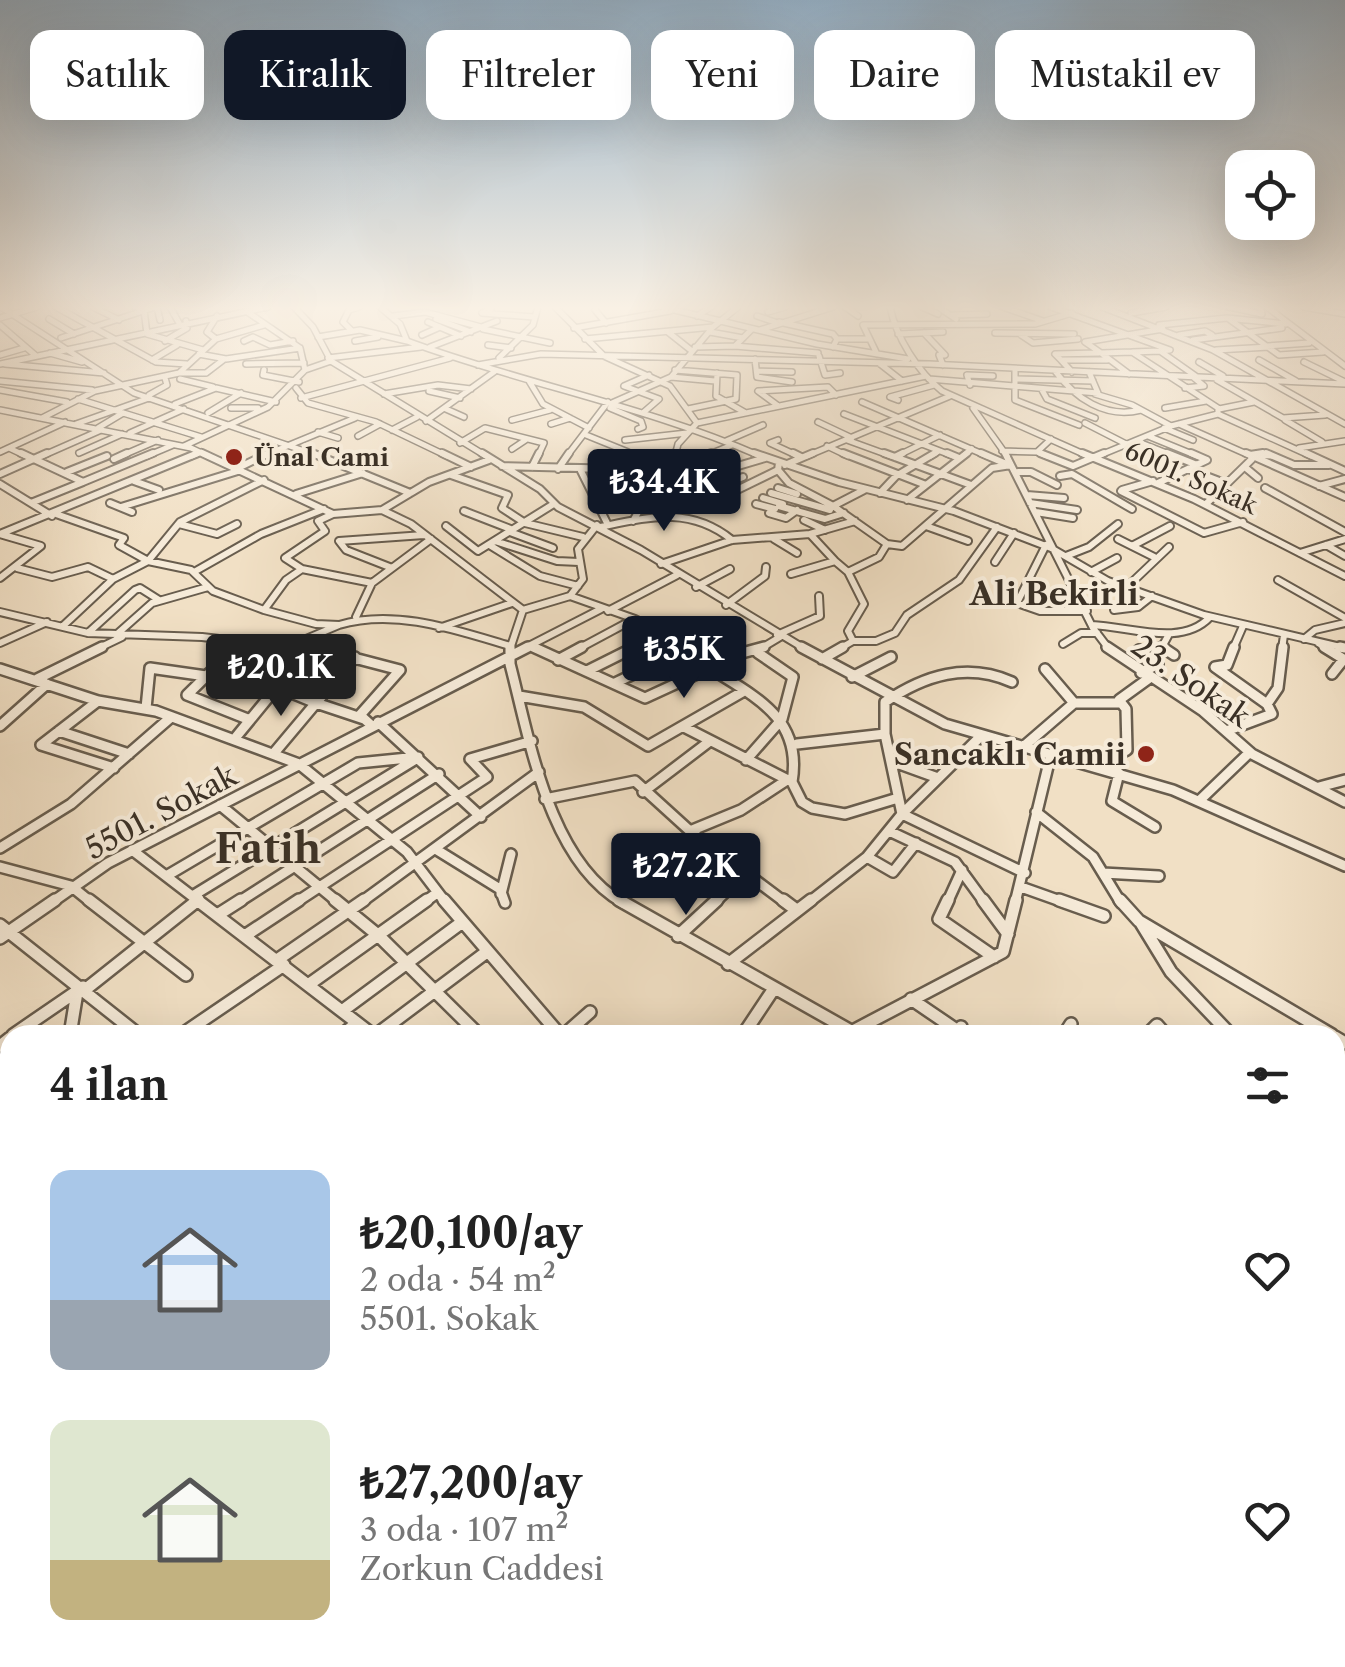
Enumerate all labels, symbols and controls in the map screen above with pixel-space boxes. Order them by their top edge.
chip: Satılık [30,30,204,120]
chip: Kiralık [224,30,406,120]
chip: Filtreler [426,30,631,120]
chip: Yeni [651,30,794,120]
chip: Daire [814,30,975,120]
chip: Müstakil ev [995,30,1255,120]
map controls [1225,150,1315,240]
button: locate [1225,150,1315,240]
street label: 6001. Sokak [1120,435,1264,522]
place label: Ünal Cami [254,442,389,473]
marker: Ünal Cami [223,446,245,468]
pin: ₺34.4K [583,449,745,534]
text: ₺34.4K [610,462,718,501]
district label: Ali Bekirli [968,574,1139,613]
pin: ₺35K [625,616,743,701]
street label: 23. Sokak [1125,627,1259,736]
text: ₺35K [644,629,724,668]
pin: ₺20.1K [200,634,362,719]
text: ₺20.1K [228,647,334,686]
place label: Sancaklı Camii [894,736,1126,773]
marker: Sancaklı Camii [1135,743,1157,765]
street label: 5501. Sokak [79,756,245,867]
district label: Fatih [215,824,321,873]
pin: ₺27.2K [605,833,767,918]
text: ₺27.2K [633,846,739,885]
icon: filters [1240,1058,1295,1113]
text: 4 ilan [50,1059,168,1111]
text: ₺20,100/ay [360,1207,582,1259]
icon: home [130,1210,250,1330]
icon: heart [1240,1243,1295,1298]
text: 2 oda · 54 m² [360,1260,556,1299]
text: 5501. Sokak [360,1299,537,1338]
text: ₺27,200/ay [360,1457,582,1509]
icon: home [130,1460,250,1580]
icon: heart [1240,1493,1295,1548]
text: 3 oda · 107 m² [360,1510,569,1549]
text: Zorkun Caddesi [360,1549,604,1588]

